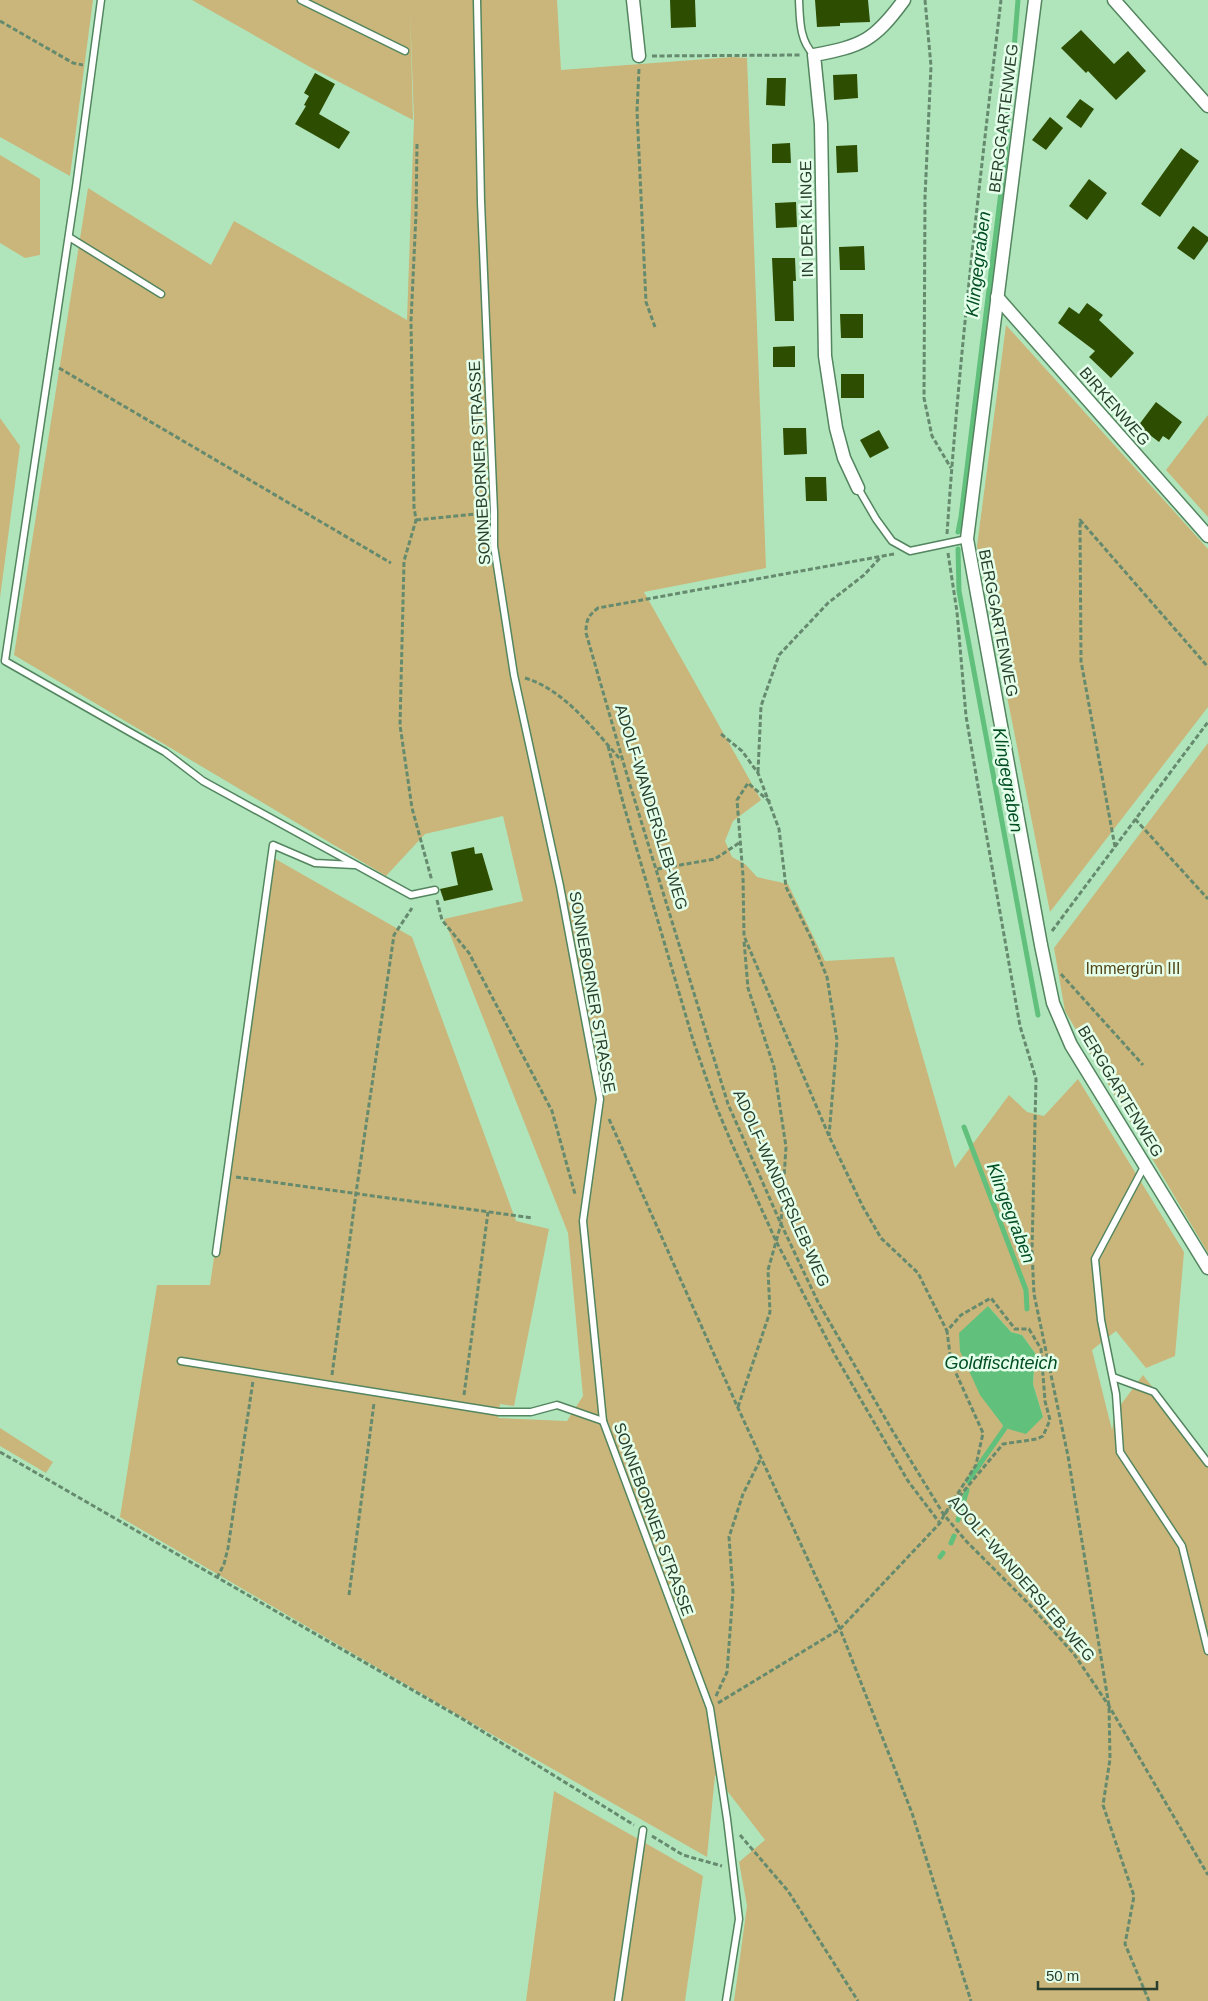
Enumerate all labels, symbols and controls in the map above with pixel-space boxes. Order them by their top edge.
street label: BERGGARTENWEG [986,43,1021,194]
street label: IN DER KLINGE [797,160,816,278]
water label: Klingegraben [962,210,994,318]
street label: SONNEBORNER STRASSE [466,360,493,566]
street label: BIRKENWEG [1076,364,1153,449]
street label: BERGGARTENWEG [976,548,1021,698]
street label: ADOLF-WANDERSLEB-WEG [612,703,691,912]
water label: Klingegraben [989,726,1027,834]
street label: SONNEBORNER STRASSE [566,890,619,1094]
park label: Immergrün III [1085,960,1181,977]
street label: BERGGARTENWEG [1075,1023,1166,1160]
street label: ADOLF-WANDERSLEB-WEG [730,1087,833,1289]
water label: Klingegraben [983,1160,1039,1266]
water label: Goldfischteich [944,1353,1058,1373]
street label: SONNEBORNER STRASSE [611,1420,696,1618]
street label: ADOLF-WANDERSLEB-WEG [945,1492,1098,1665]
scale bar [1038,1958,1157,1990]
text: 50 m [1046,1967,1079,1984]

